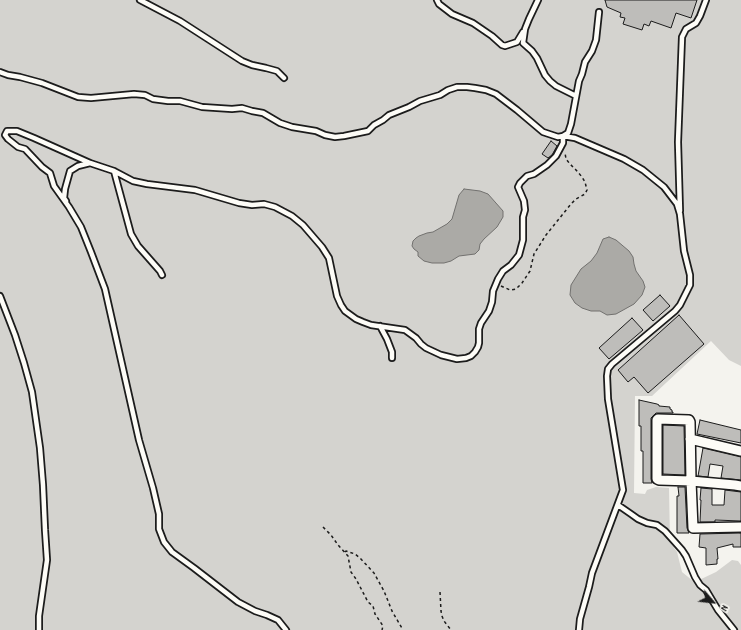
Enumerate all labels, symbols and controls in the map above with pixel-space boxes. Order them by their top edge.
north arrow [693,582,733,622]
text: N [715,601,732,614]

